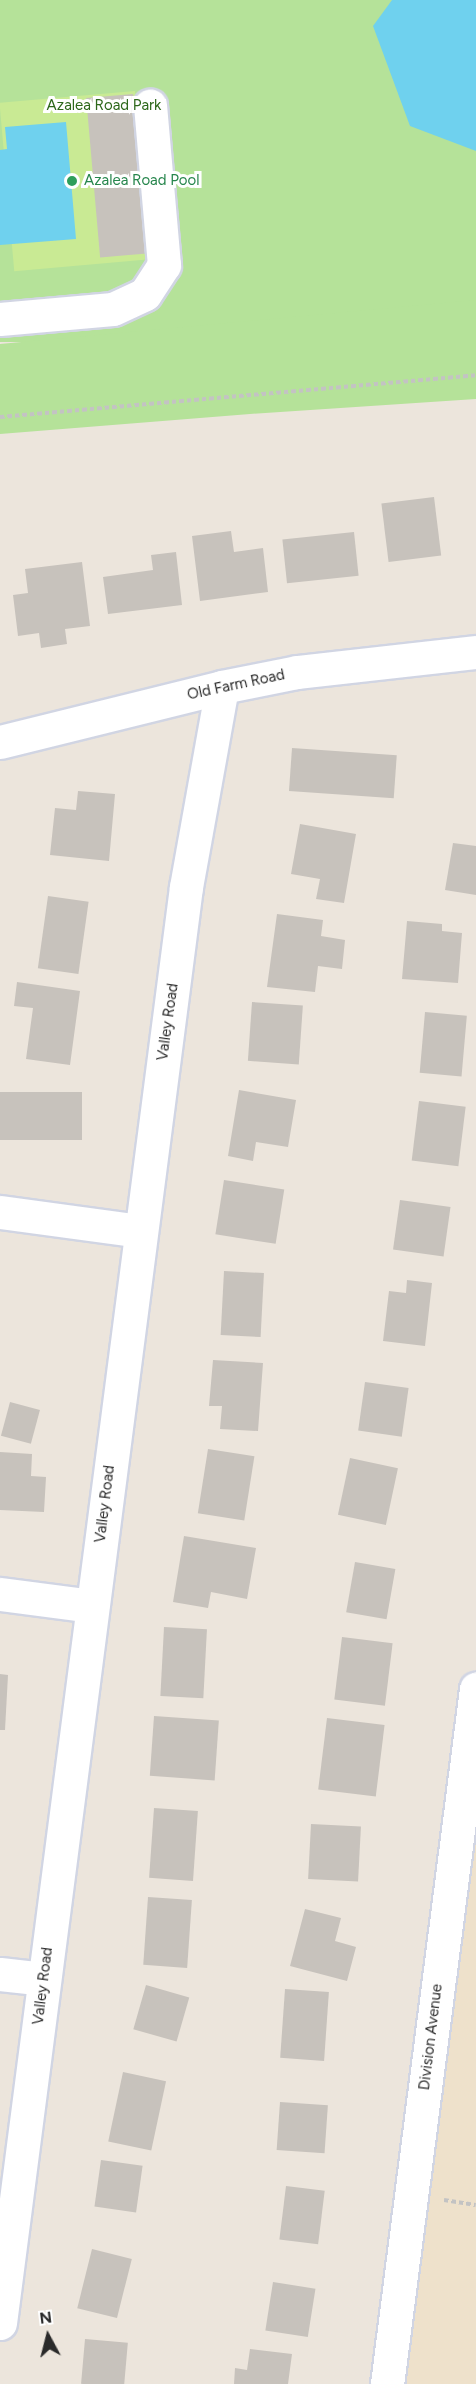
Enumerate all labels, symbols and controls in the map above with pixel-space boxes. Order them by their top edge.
park label: Azalea Road Park [47,97,161,115]
place label: Azalea Road Pool [84,172,199,190]
marker: Azalea Road Pool [65,174,79,188]
street label: Old Farm Road [186,666,286,704]
street label: Valley Road [154,982,182,1062]
street label: Valley Road [91,1464,119,1544]
street label: Valley Road [29,1946,57,2026]
street label: Division Avenue [416,1983,446,2091]
north arrow [18,2306,78,2366]
text: N [38,2307,53,2328]

